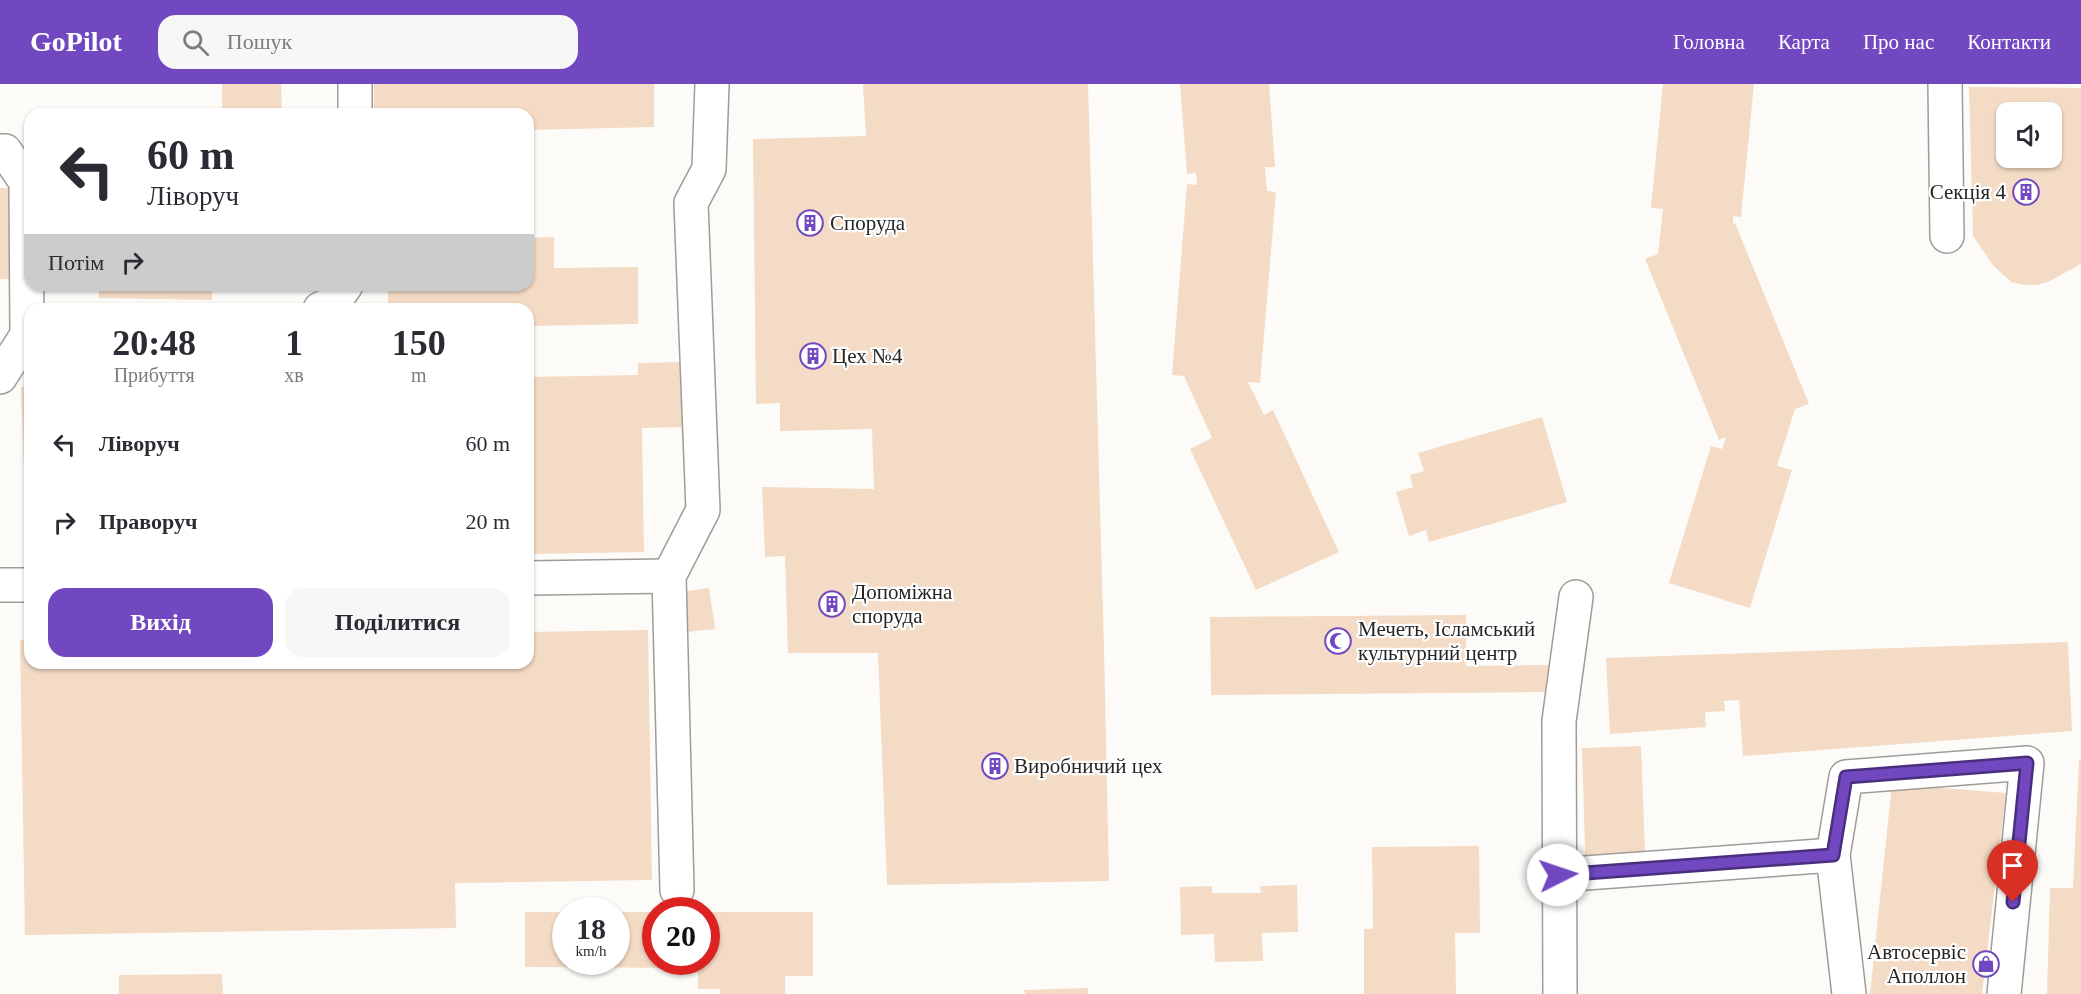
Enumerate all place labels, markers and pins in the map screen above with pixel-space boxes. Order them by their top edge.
building icon: Секція 4 [2011,177,2041,207]
place label: Секція 4 [1930,180,2006,204]
building icon: Споруда [795,208,825,238]
place label: Споруда [830,211,906,235]
building icon: Цех №4 [798,341,828,371]
place label: Цех №4 [832,344,903,368]
place label: Допоміжна споруда [852,580,953,628]
building icon: Допоміжна споруда [817,589,847,619]
place label: Мечеть, Ісламський культурний центр [1358,617,1535,665]
mosque icon: Мечеть, Ісламський культурний центр [1323,626,1353,656]
building icon: Виробничий цех [980,751,1010,781]
place label: Виробничий цех [1014,754,1163,778]
pin [1987,840,2038,902]
place label: Автосервіс Аполлон [1867,940,1966,988]
shop icon: Автосервіс Аполлон [1971,949,2001,979]

